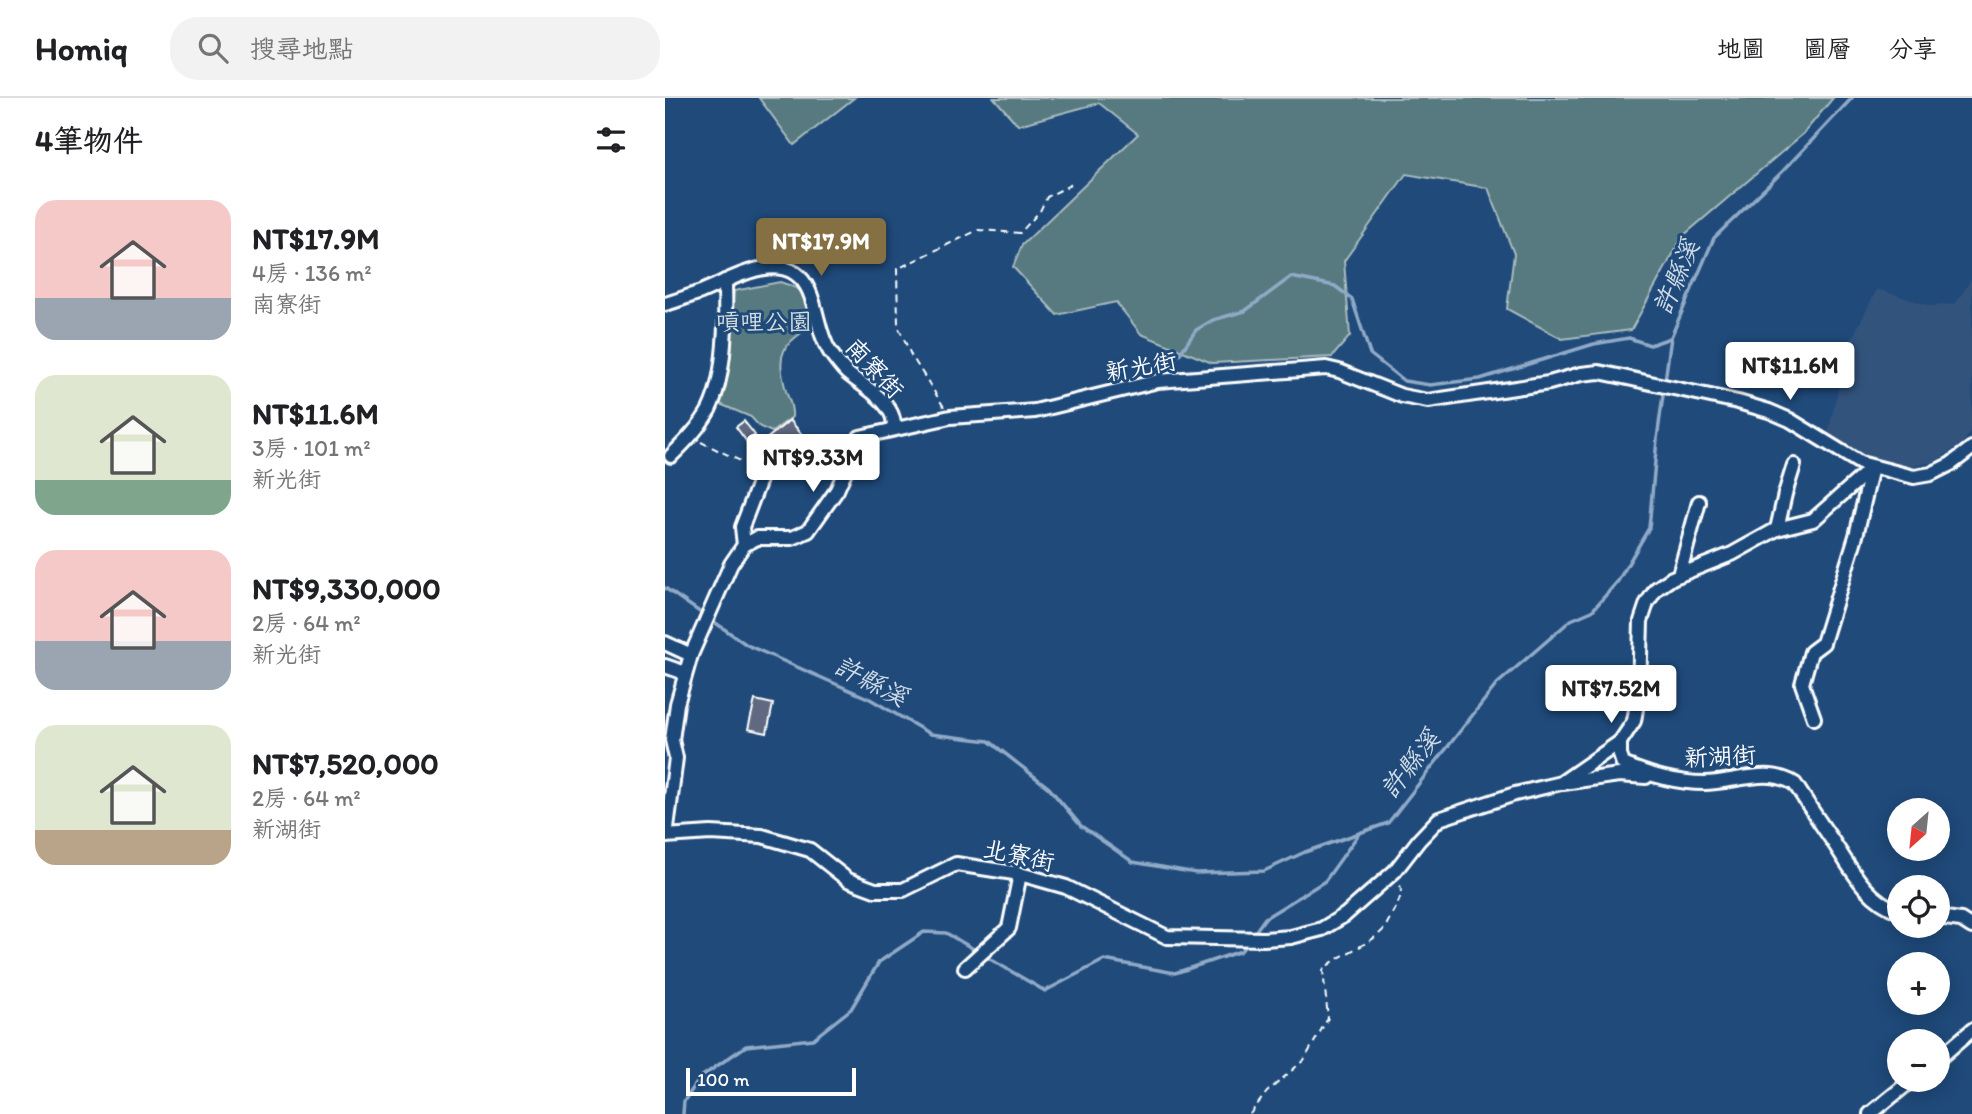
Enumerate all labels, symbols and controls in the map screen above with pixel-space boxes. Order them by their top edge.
search box [170,17,660,80]
text: Homiq [35,29,128,68]
icon: search [194,29,232,67]
text: 搜尋地點 [250,33,354,65]
text: 地圖 [1717,34,1765,63]
text: 圖層 [1803,34,1851,63]
text: 分享 [1889,34,1937,63]
icon: filters [592,121,630,159]
text: 4筆物件 [35,122,143,159]
pin: NT$17.9M [749,218,893,278]
text: NT$17.9M [252,220,380,257]
text: NT$17.9M [772,227,870,255]
icon: home [91,228,175,312]
water label: 許縣溪 [1646,233,1707,319]
text: 4房 · 136 m² [252,259,372,287]
text: 南寮街 [252,290,321,318]
park label: 嗊哩公園 [716,307,812,336]
street label: 南寮街 [840,332,910,404]
pin: NT$11.6M [1718,342,1862,402]
street label: 新光街 [1103,345,1179,387]
text: NT$11.6M [1741,351,1839,379]
text: NT$11.6M [252,395,379,432]
icon: home [91,403,175,487]
text: 3房 · 101 m² [252,434,371,462]
pin: NT$9.33M [741,434,885,494]
text: NT$9.33M [763,443,863,471]
text: 新光街 [252,465,321,493]
text: NT$9,330,000 [252,570,441,607]
icon: home [91,578,175,662]
text: 2房 · 64 m² [252,609,361,637]
text: 新光街 [252,640,321,668]
water label: 許縣溪 [829,649,915,714]
pin: NT$7.52M [1539,666,1683,725]
text: NT$7.52M [1561,674,1661,702]
water label: 許縣溪 [1373,722,1448,805]
street label: 新湖街 [1683,740,1757,772]
text: NT$7,520,000 [252,745,439,782]
icon: home [91,753,175,837]
text: 2房 · 64 m² [252,784,361,812]
north arrow [1887,798,1949,861]
map controls [1887,798,1950,1092]
text: 新湖街 [252,815,321,843]
street label: 北寮街 [981,833,1057,877]
button: locate [1887,875,1950,938]
button: + [1887,952,1950,1015]
button: − [1887,1029,1950,1092]
scale bar [686,1065,856,1097]
text: 100 m [697,1068,749,1091]

